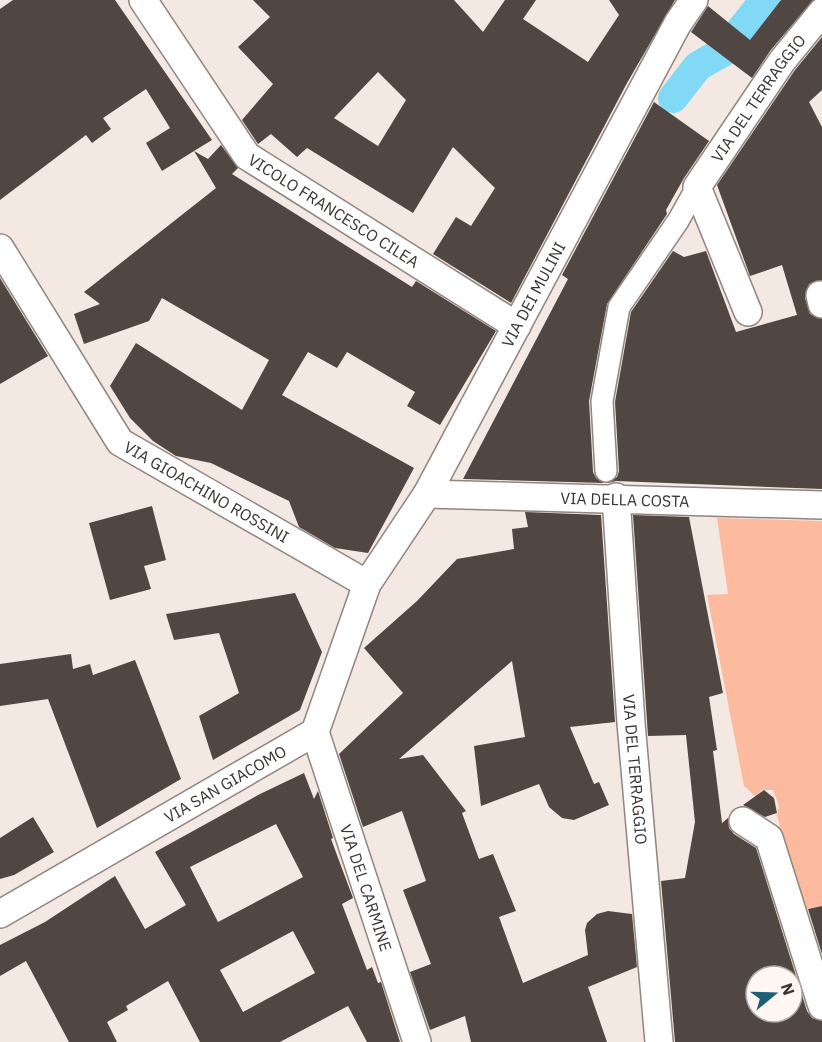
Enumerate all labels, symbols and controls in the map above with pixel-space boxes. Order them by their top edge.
street label: VIA DEL TERRAGGIO [707,30,810,166]
street label: VICOLO FRANCESCO CILEA [245,149,423,272]
street label: VIA DEI MULINI [497,238,570,351]
street label: VIA GIOACHINO ROSSINI [121,437,293,547]
street label: VIA DELLA COSTA [560,488,690,511]
street label: VIA DEL TERRAGGIO [619,693,652,845]
street label: VIA SAN GIACOMO [160,741,290,827]
street label: VIA DEL CARMINE [336,822,396,954]
north arrow [744,964,804,1024]
text: N [777,980,800,998]

